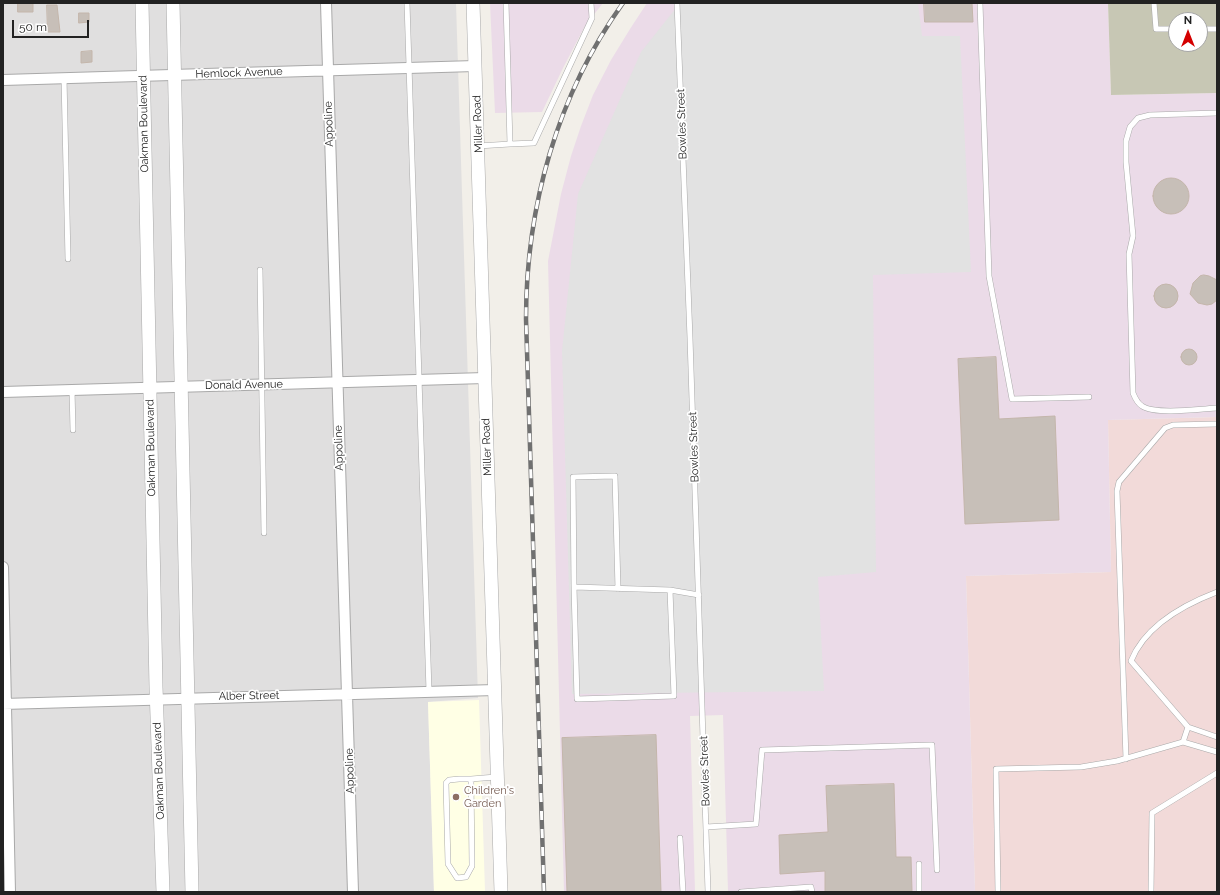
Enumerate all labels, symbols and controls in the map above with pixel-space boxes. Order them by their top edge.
scale bar [14,12,91,38]
north arrow [1168,12,1208,52]
text: N [1184,14,1192,27]
text: 50 m [19,20,47,34]
street label: Hemlock Avenue [195,65,283,81]
street label: Oakman Boulevard [137,75,151,173]
street label: Bowles Street [674,88,690,160]
street label: Miller Road [470,95,486,153]
street label: Appoline [322,101,336,147]
street label: Donald Avenue [205,378,283,392]
street label: Oakman Boulevard [144,399,158,497]
street label: Bowles Street [686,411,702,483]
street label: Miller Road [479,418,495,476]
street label: Appoline [332,425,346,471]
street label: Alber Street [218,689,280,703]
street label: Oakman Boulevard [151,722,167,820]
street label: Bowles Street [697,735,713,807]
street label: Appoline [343,748,357,794]
place label: Children's Garden [464,784,514,810]
marker: Children's Garden [451,792,461,802]

